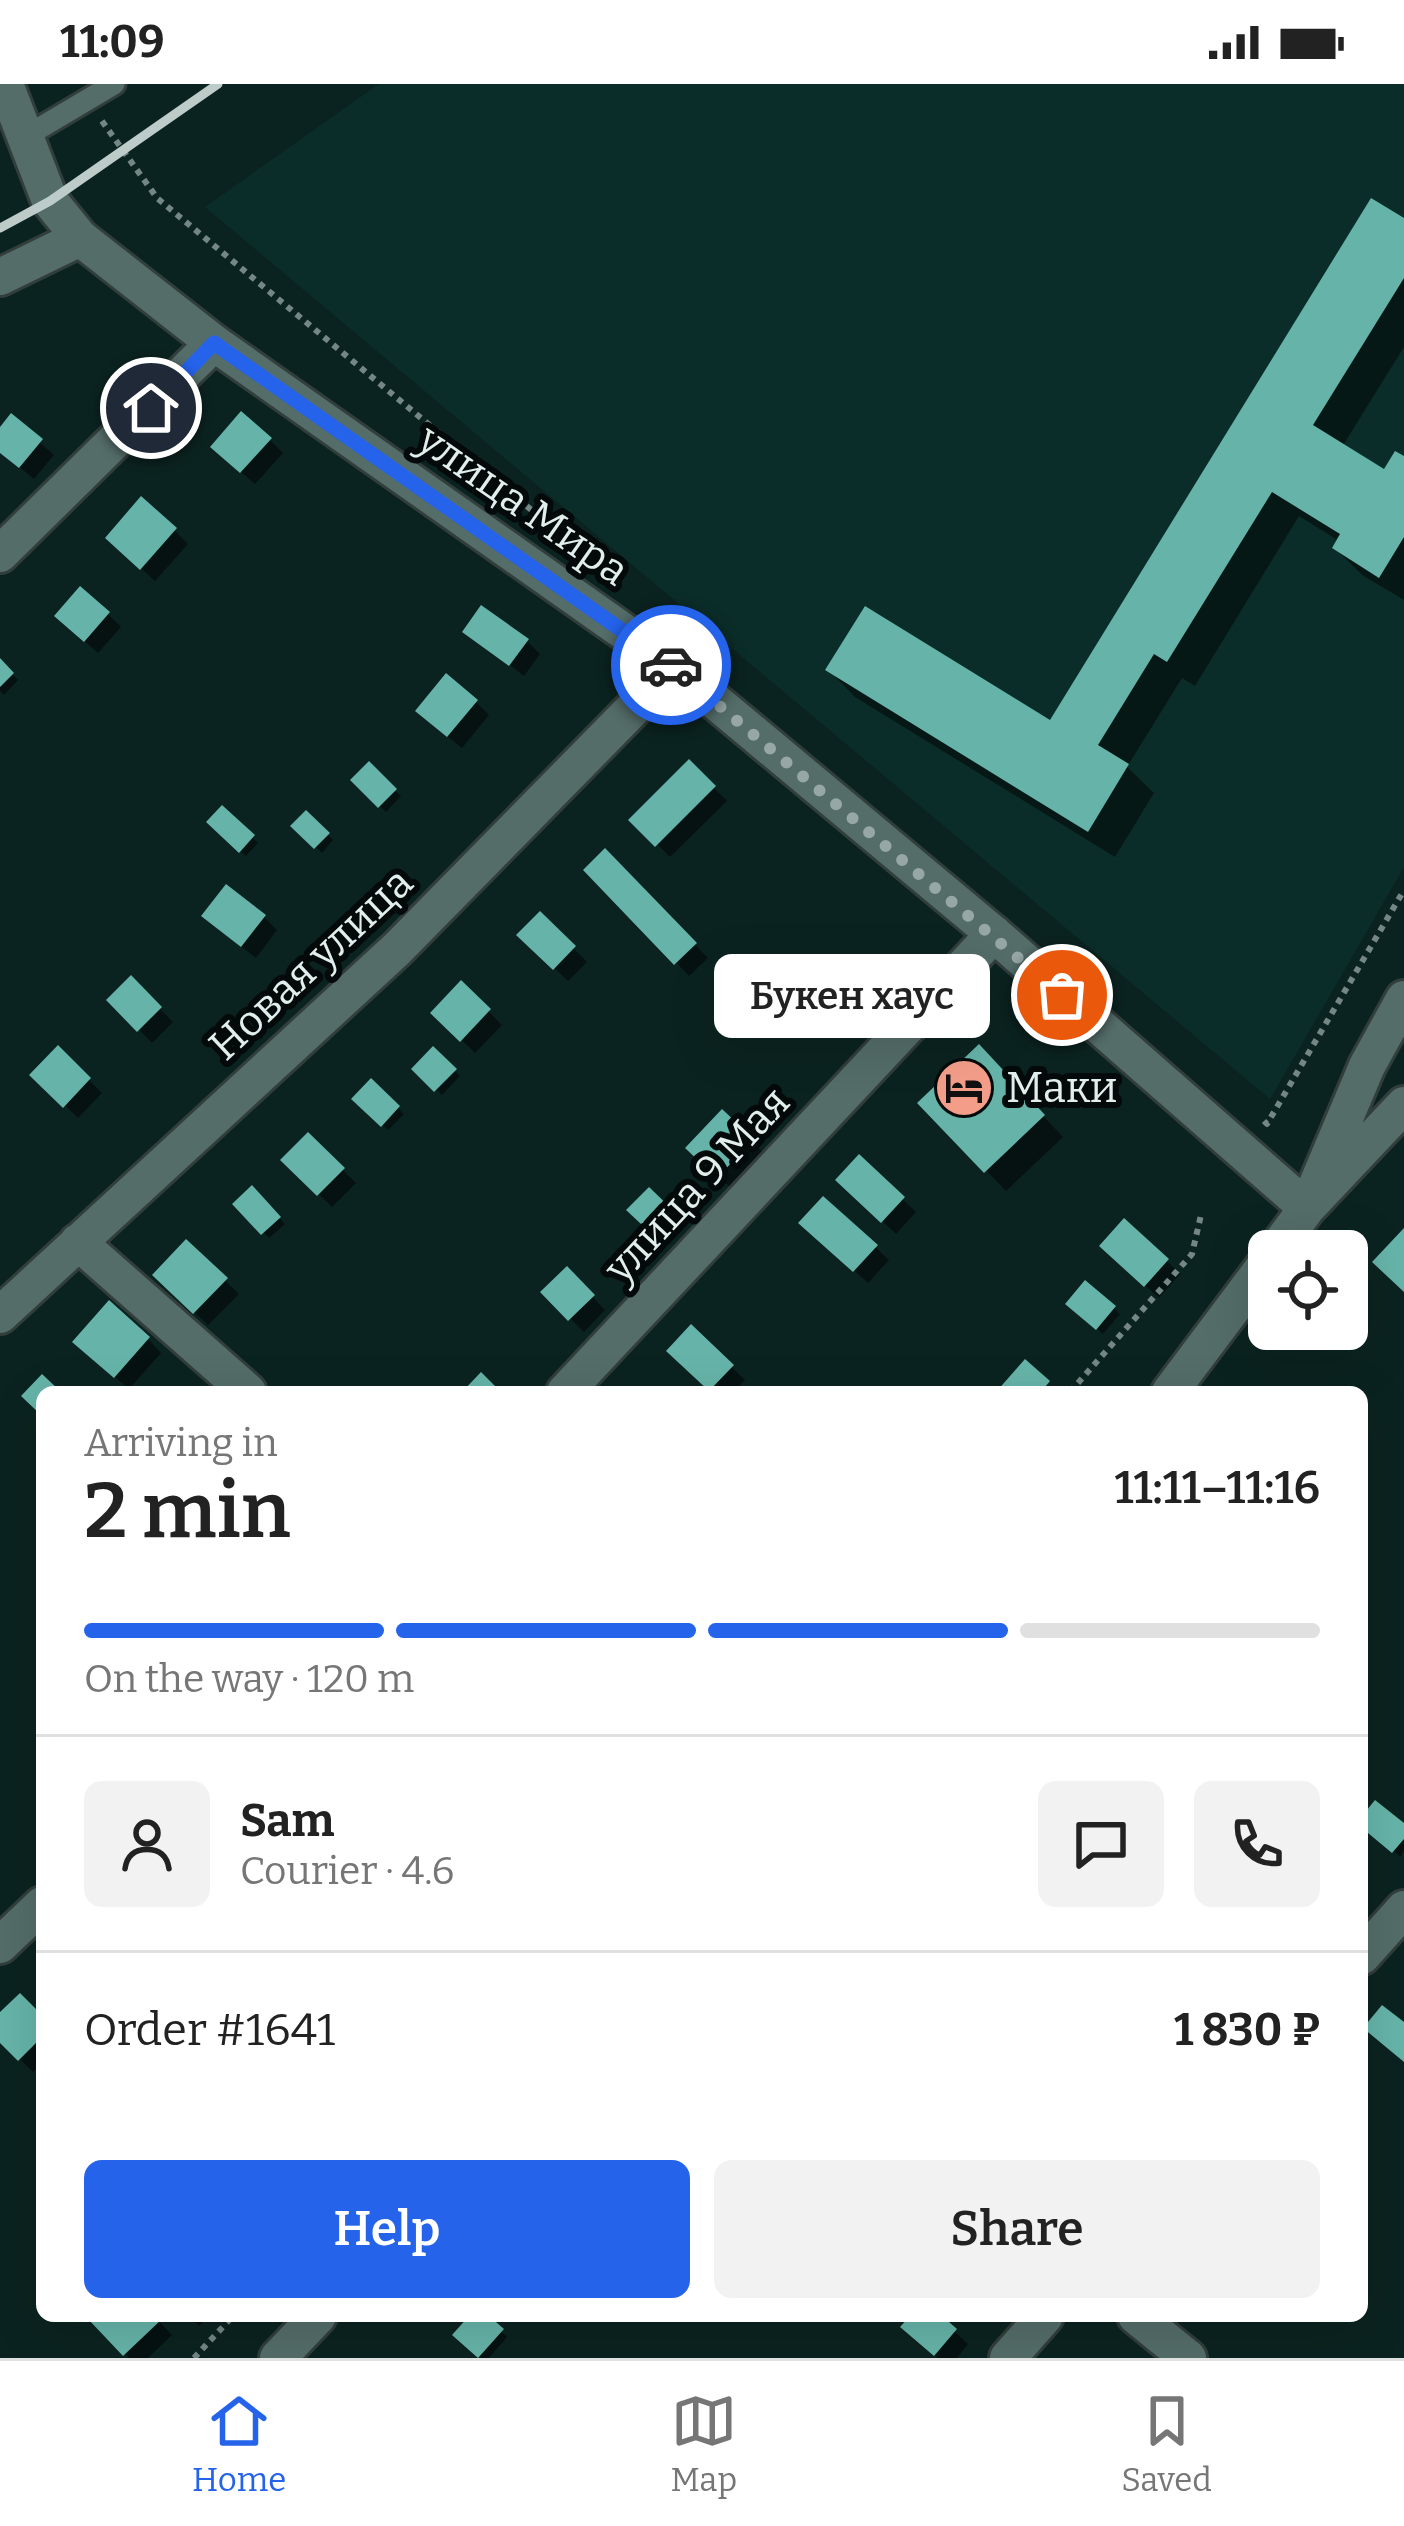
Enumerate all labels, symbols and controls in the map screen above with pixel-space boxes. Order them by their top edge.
text: 11:09 [60,15,165,69]
pin [100,357,202,459]
icon: home [118,375,184,441]
street label: улица Мира [407,414,638,596]
courier [611,605,731,725]
icon: car [638,632,704,698]
street label: Новая улица [199,857,423,1071]
pin [1011,944,1113,1046]
callout: Букен хаус [714,953,990,1037]
icon: bag [1029,962,1095,1028]
text: Букен хаус [750,973,954,1019]
hotel icon: Маки [933,1057,995,1119]
place label: Маки [1006,1063,1117,1113]
street label: улица 9 Мая [593,1077,800,1294]
map controls [1248,1230,1368,1350]
button: locate [1248,1230,1368,1350]
text: Arriving in [84,1420,278,1466]
text: 11:11–11:16 [1114,1461,1320,1515]
text: 2 min [84,1464,291,1558]
text: On the way · 120 m [84,1656,414,1702]
button: person [84,1781,210,1907]
button: chat [1038,1781,1164,1907]
button: phone [1194,1781,1320,1907]
text: Sam [240,1794,334,1848]
text: Courier · 4.6 [240,1848,455,1894]
text: Order #1641 [84,2003,335,2057]
text: 1 830 ₽ [1174,2003,1320,2057]
button: Help [84,2160,690,2298]
button: Share [714,2160,1320,2298]
tab: Home [192,2388,286,2500]
tab: Map [670,2388,737,2500]
tab: Saved [1121,2388,1212,2500]

